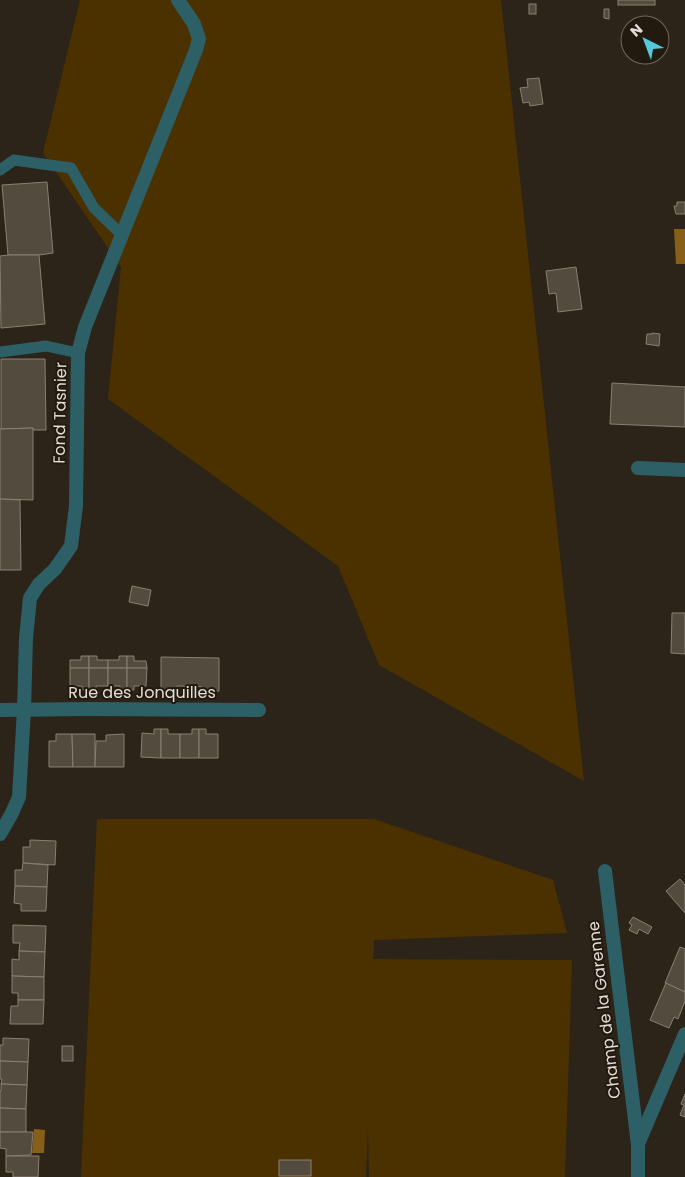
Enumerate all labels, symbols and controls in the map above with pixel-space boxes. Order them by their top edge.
north arrow [620,15,670,65]
text: N [626,19,647,41]
street label: Fond Tasnier [48,362,72,464]
street label: Rue des Jonquilles [68,681,216,704]
street label: Champ de la Garenne [582,920,626,1100]

